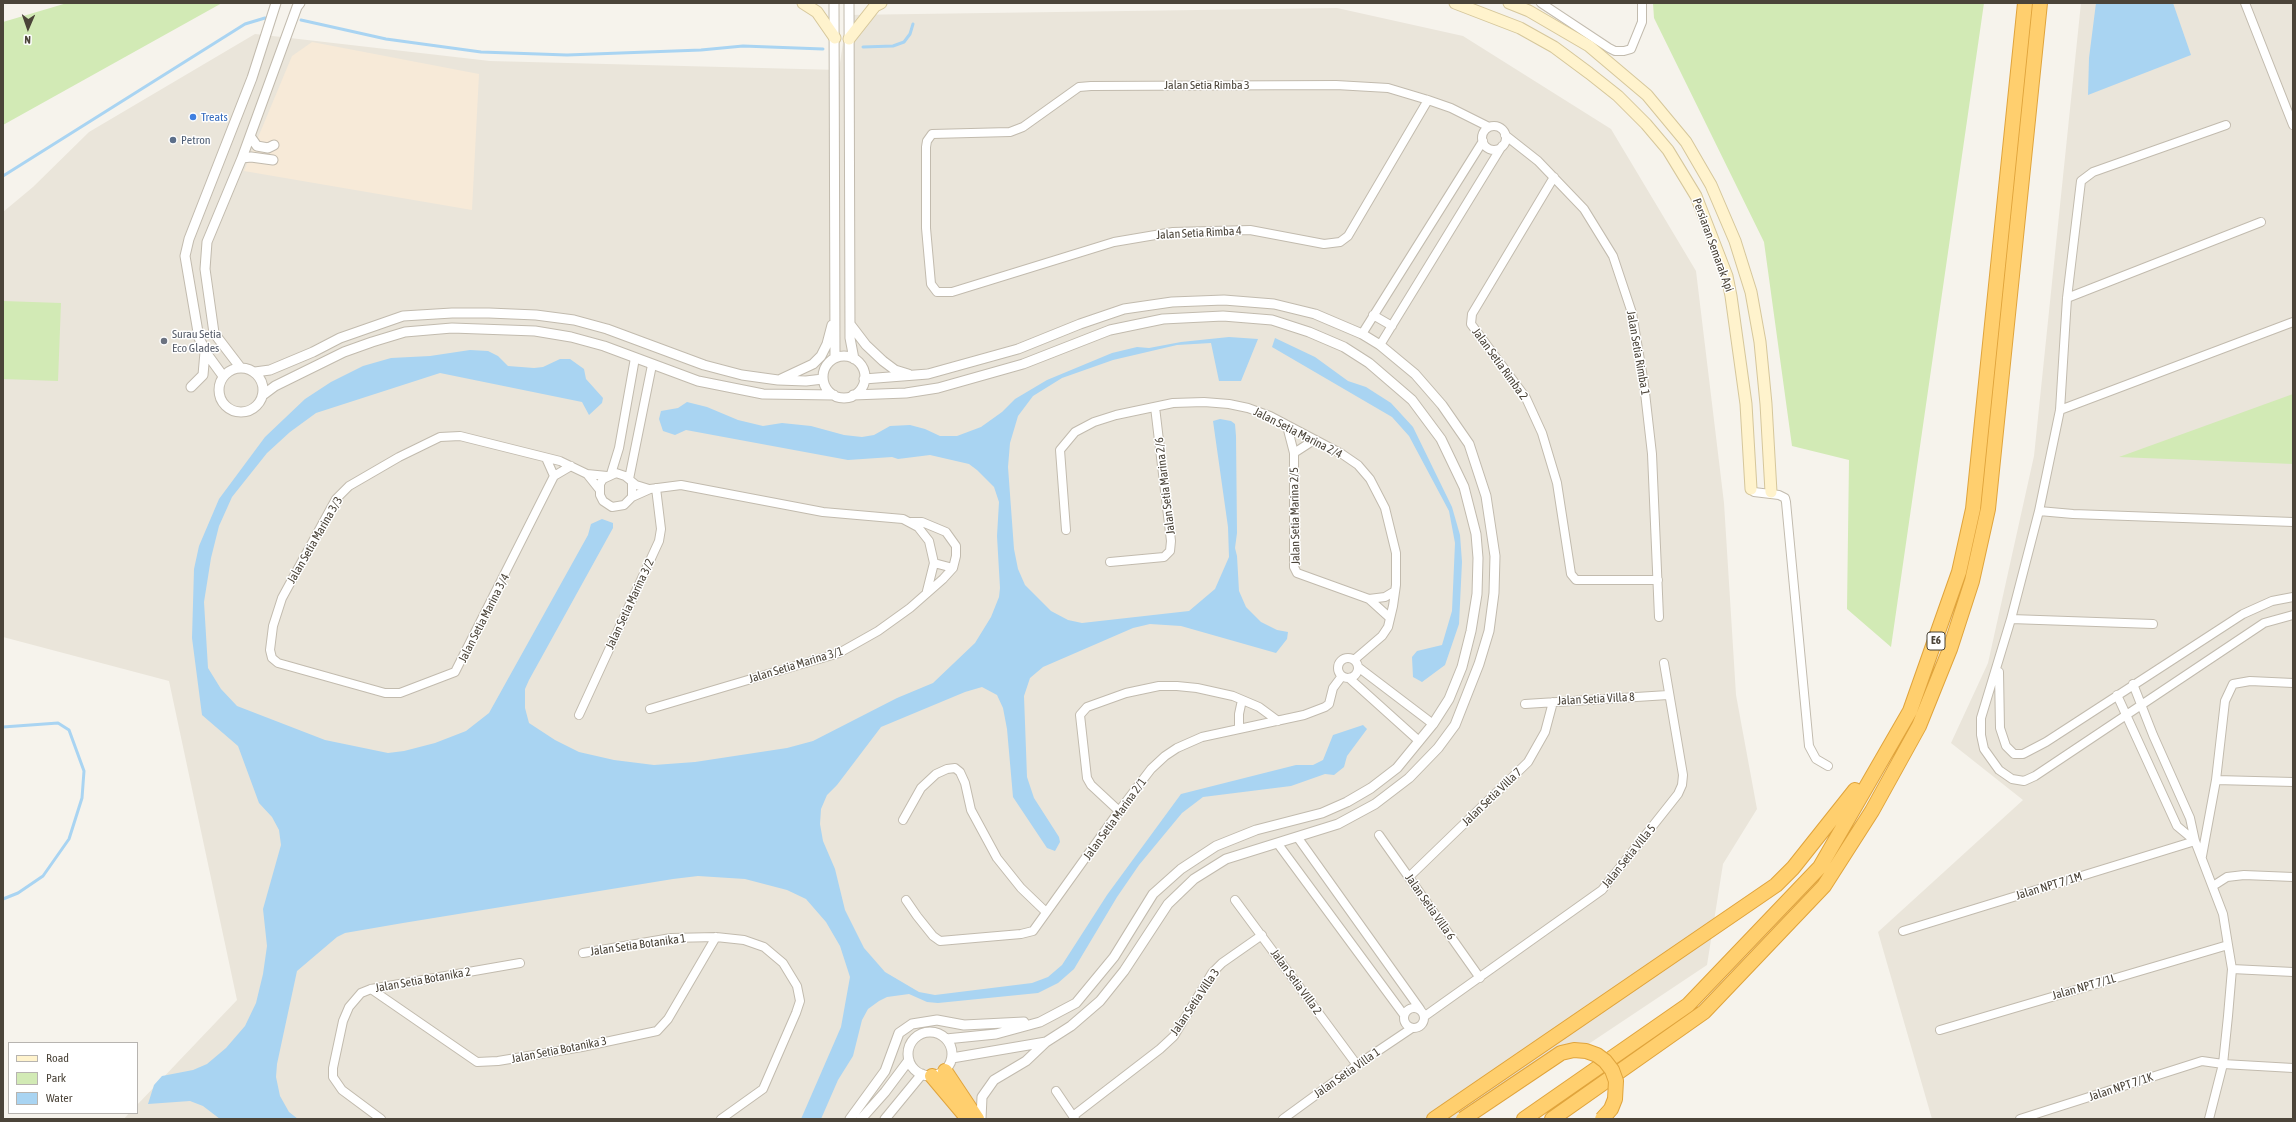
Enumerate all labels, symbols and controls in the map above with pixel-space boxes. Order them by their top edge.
north arrow [8,8,48,48]
text: N [24,34,31,46]
street label: Jalan Setia Rimba 3 [1164,78,1250,92]
place label: Treats [201,110,228,124]
marker: Treats [188,112,198,122]
place label: Petron [181,133,211,147]
marker: Petron [168,135,178,145]
street label: Persiaran Semarak Api [1689,196,1737,294]
street label: Jalan Setia Rimba 4 [1156,224,1242,242]
street label: Jalan Setia Rimba 1 [1623,310,1653,396]
street label: Jalan Setia Rimba 2 [1469,325,1531,403]
place label: Surau Setia Eco Glades [172,327,221,355]
marker: Surau Setia Eco Glades [159,336,169,346]
street label: Jalan Setia Marina 2/4 [1251,404,1345,462]
street label: Jalan Setia Marina 2/6 [1152,437,1178,535]
street label: Jalan Setia Marina 2/5 [1287,467,1303,565]
street label: Jalan Setia Marina 3/3 [284,494,346,586]
street label: Jalan Setia Marina 3/2 [603,557,657,651]
street label: Jalan Setia Marina 3/4 [455,571,513,665]
road number: E6 [1927,632,1945,650]
street label: Jalan Setia Marina 3/1 [747,644,845,686]
street label: Jalan Setia Villa 8 [1557,690,1635,708]
street label: Jalan Setia Villa 7 [1459,765,1525,829]
street label: Jalan Setia Marina 2/1 [1080,775,1150,863]
street label: Jalan Setia Villa 5 [1599,821,1659,891]
street label: Jalan NPT 7/1M [2014,869,2084,903]
street label: Jalan Setia Villa 6 [1402,871,1458,943]
street label: Jalan Setia Botanika 1 [589,931,687,959]
street label: Jalan Setia Villa 2 [1267,946,1325,1018]
street label: Jalan Setia Botanika 2 [374,965,472,995]
street label: Jalan Setia Villa 3 [1167,966,1223,1038]
street label: Jalan NPT 7/1L [2051,971,2117,1003]
street label: Jalan Setia Botanika 3 [510,1034,608,1066]
legend [8,1042,138,1114]
street label: Jalan Setia Villa 1 [1311,1045,1383,1101]
text: Road [46,1051,69,1065]
street label: Jalan NPT 7/1K [2087,1070,2155,1104]
text: Park [46,1071,66,1085]
text: Water [46,1091,72,1105]

